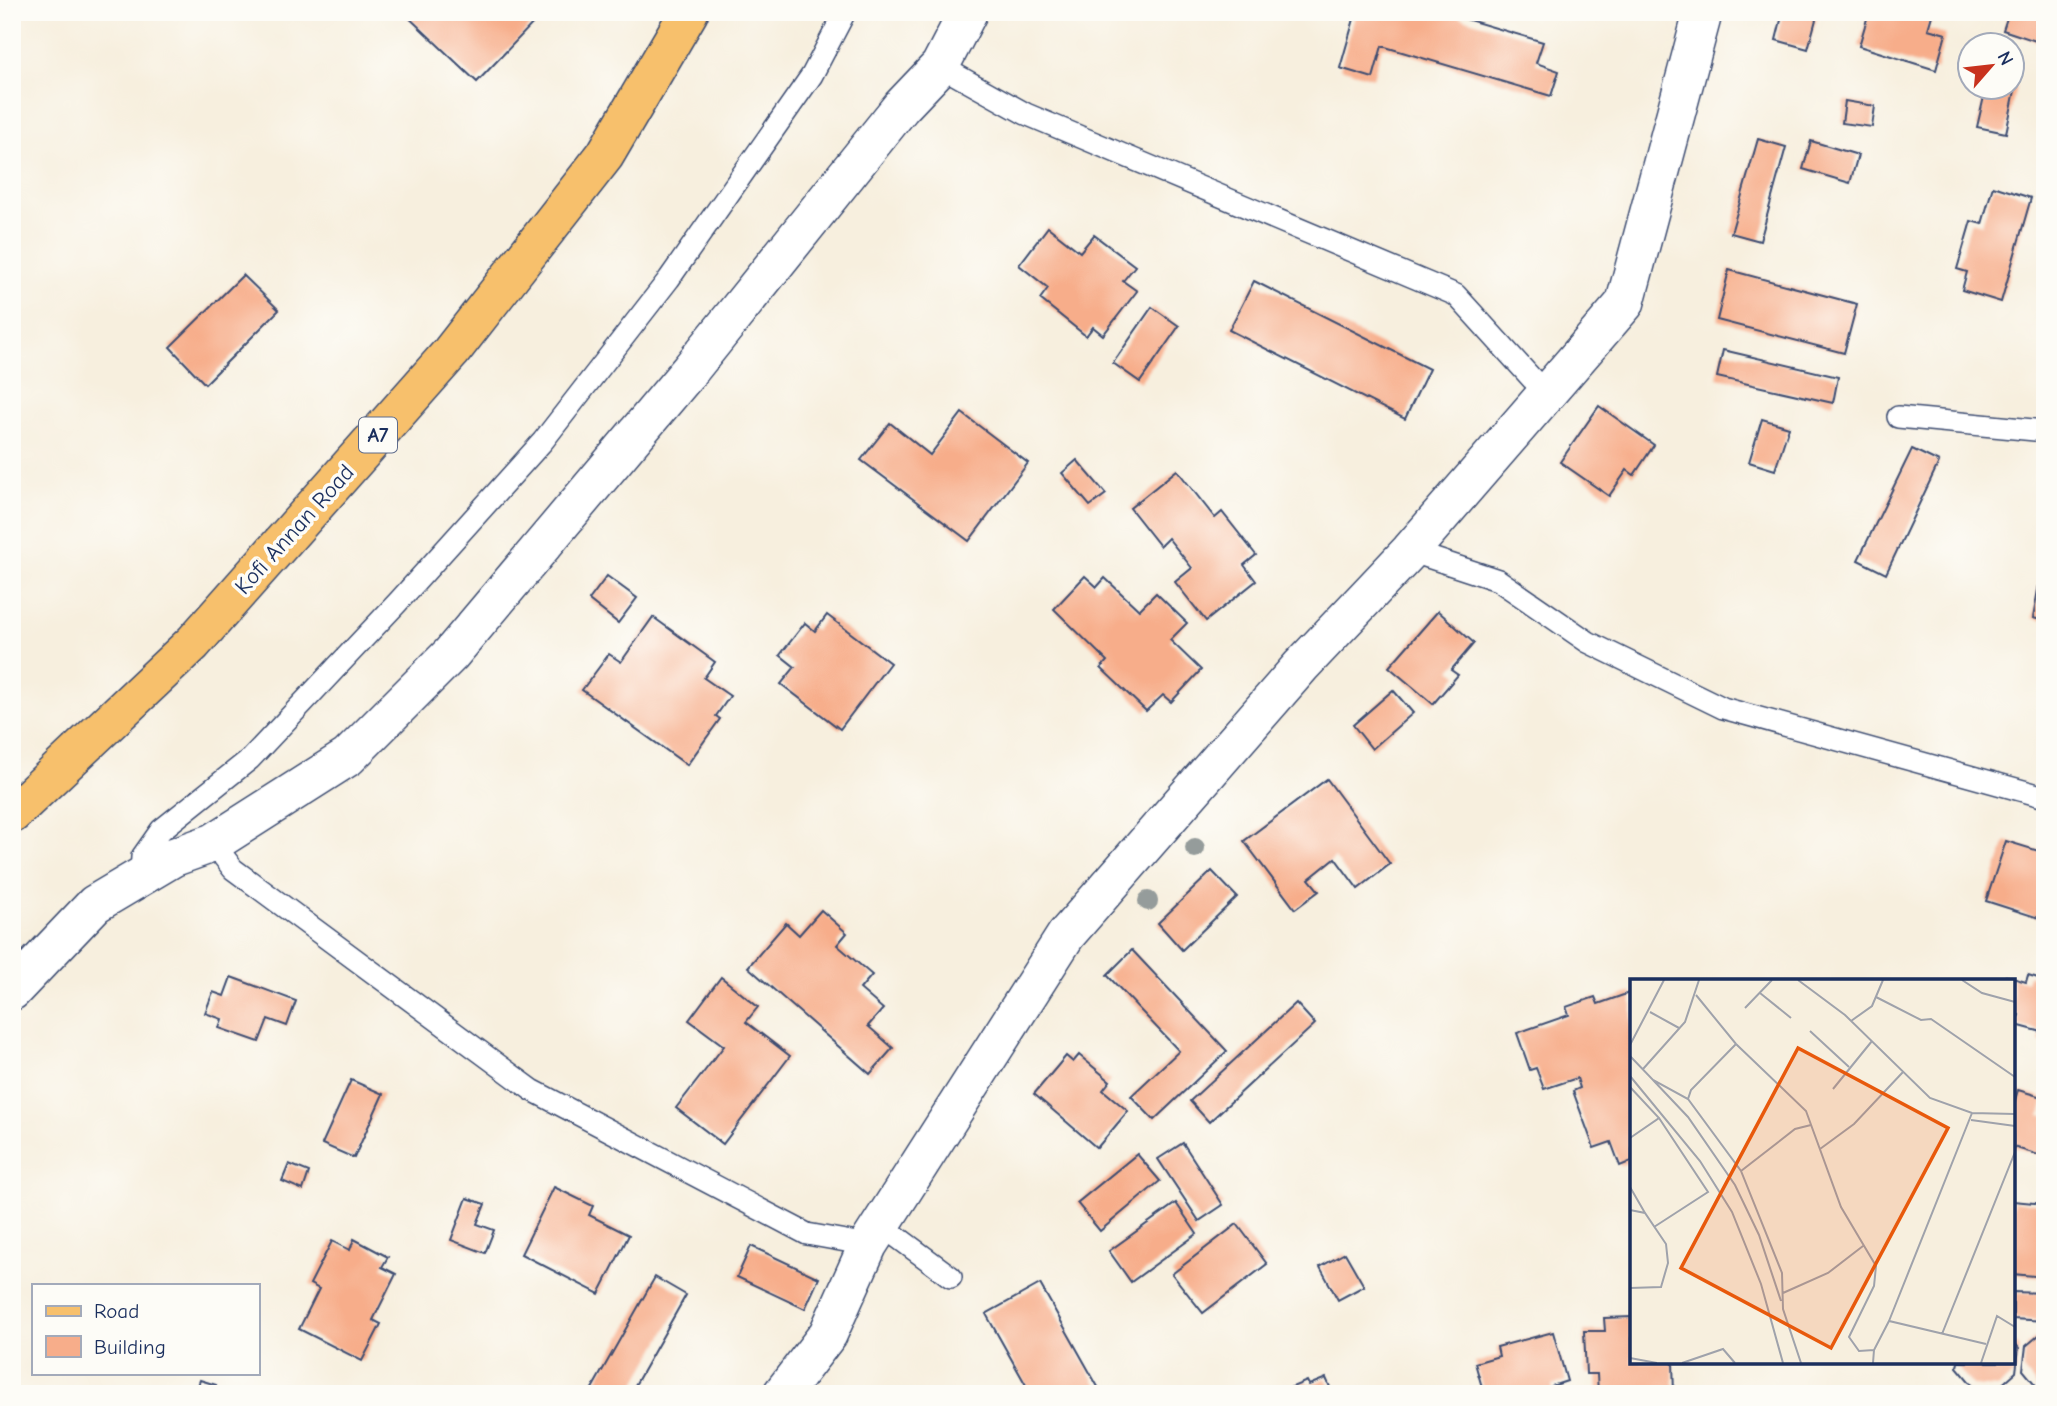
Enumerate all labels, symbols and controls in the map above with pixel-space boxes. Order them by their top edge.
north arrow [1955,32,2025,102]
text: N [1993,48,2018,69]
road number: A7 [359,418,397,452]
street label: Kofi Annan Road [229,459,360,600]
inset map [1630,979,2015,1364]
legend [32,1284,259,1374]
text: Road [94,1299,139,1323]
text: Building [94,1335,166,1359]

